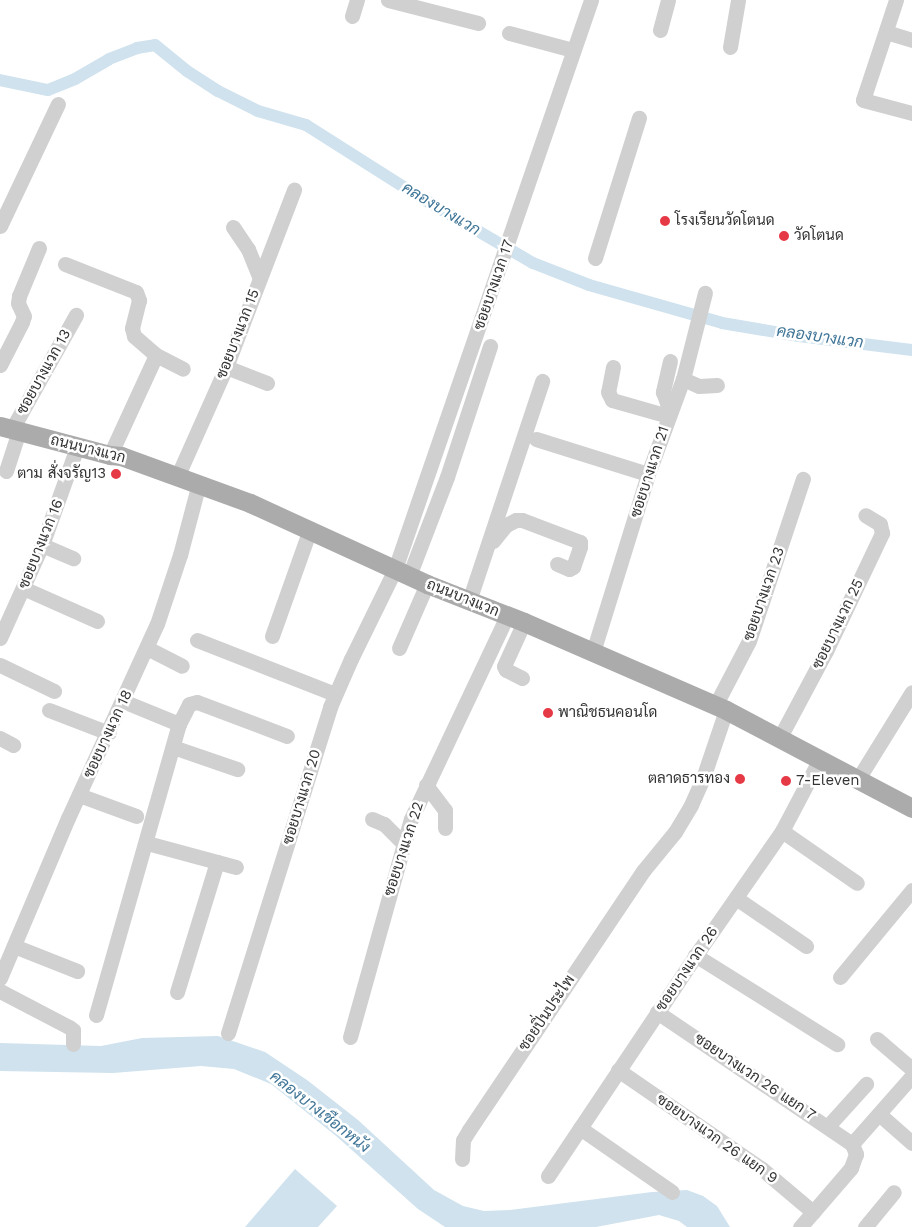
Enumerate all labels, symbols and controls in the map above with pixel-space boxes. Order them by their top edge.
water label: คลองบางแวก [399,178,483,240]
place label: โรงเรียนวัดโตนด [675,212,775,230]
marker: โรงเรียนวัดโตนด [659,215,671,227]
place label: วัดโตนด [794,227,844,245]
marker: วัดโตนด [778,230,790,242]
street label: ซอยบางแวก 17 [470,237,518,333]
street label: ซอยบางแวก 15 [213,286,263,382]
water label: คลองบางแวก [775,321,865,353]
street label: ซอยบางแวก 13 [13,326,75,418]
street label: ซอยบางแวก 21 [627,424,673,520]
street label: ถนนบางแวก [49,431,127,467]
place label: ตาม สั่งจรัญ13 [17,465,106,483]
marker: ตาม สั่งจรัญ13 [110,468,122,480]
street label: ซอยบางแวก 16 [15,496,67,592]
street label: ซอยบางแวก 23 [740,545,788,643]
street label: ถนนบางแวก [424,575,502,621]
street label: ซอยบางแวก 25 [808,576,868,672]
street label: ซอยบางแวก 18 [80,687,136,781]
place label: พาณิชธนคอนโด [558,704,657,722]
marker: พาณิชธนคอนโด [542,707,554,719]
street label: ซอยบางแวก 20 [279,747,325,847]
place label: ตลาดธารทอง [648,770,730,788]
place label: 7-Eleven [796,772,860,790]
marker: ตลาดธารทอง [734,773,746,785]
marker: 7-Eleven [780,775,792,787]
street label: ซอยบางแวก 22 [380,800,428,898]
street label: ซอยบางแวก 26 [652,923,722,1015]
street label: ซอยปิ่นประไพ [515,972,579,1054]
street label: ซอยบางแวก 26 แยก 7 [691,1030,819,1124]
water label: คลองบางเชือกหนัง [266,1067,374,1157]
street label: ซอยบางแวก 26 แยก 9 [653,1090,781,1188]

